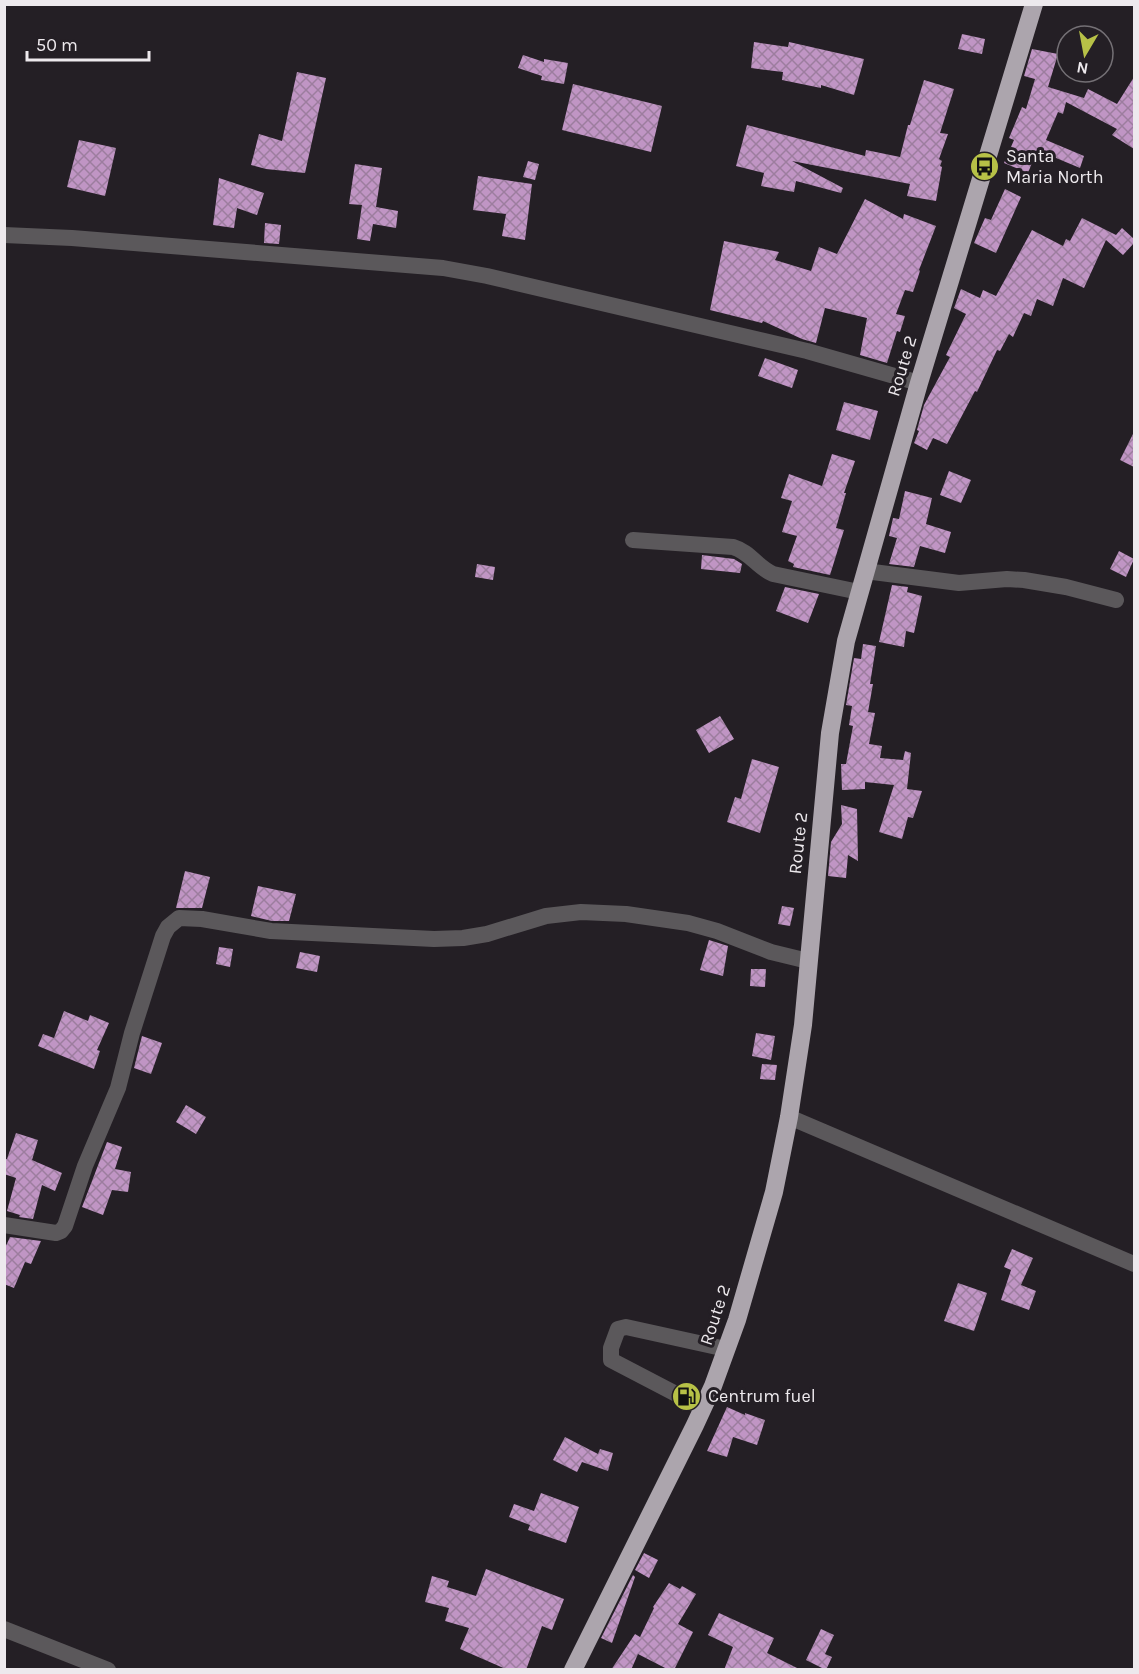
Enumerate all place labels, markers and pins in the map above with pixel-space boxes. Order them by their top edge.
place label: Santa Maria North [1006,145,1104,188]
bus stop icon: Santa Maria North [969,150,1001,182]
fuel station icon: Centrum fuel [671,1380,703,1412]
place label: Centrum fuel [708,1385,816,1407]

